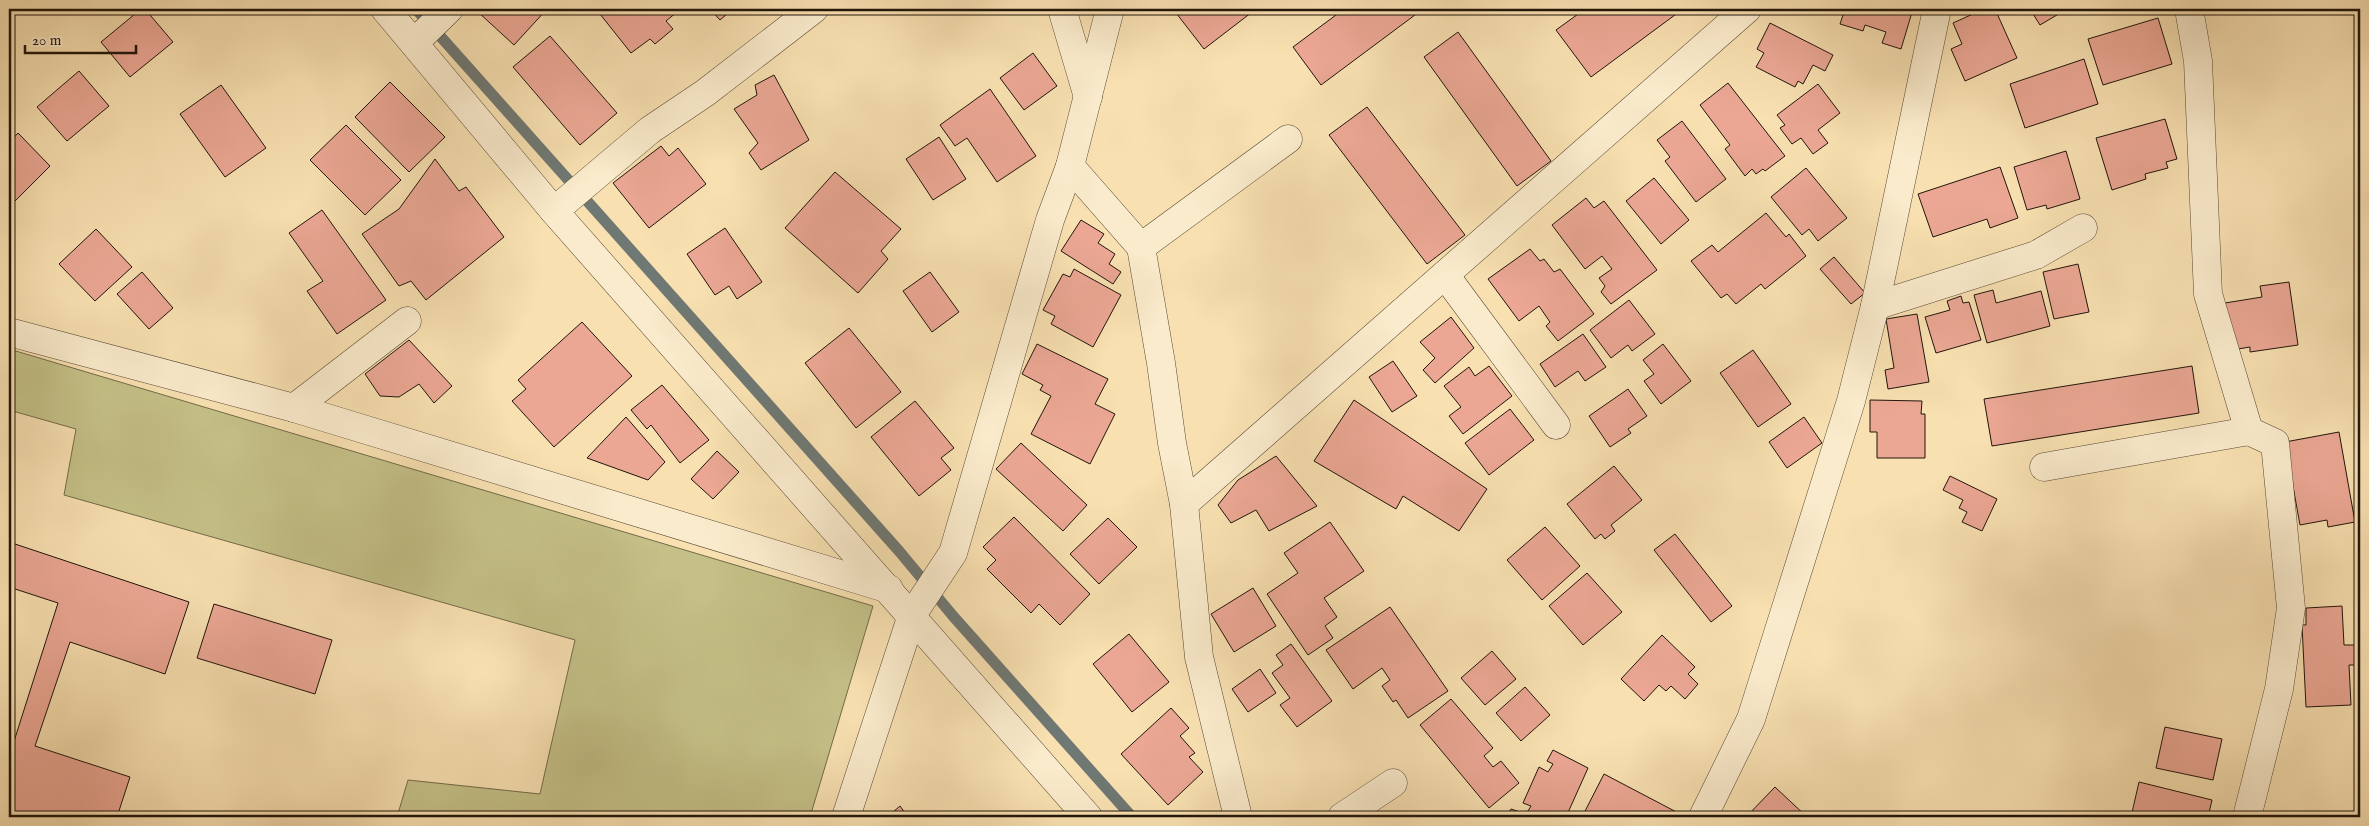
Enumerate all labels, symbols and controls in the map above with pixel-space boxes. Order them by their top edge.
scale bar [25,22,136,54]
text: 20 m [32,31,62,50]

